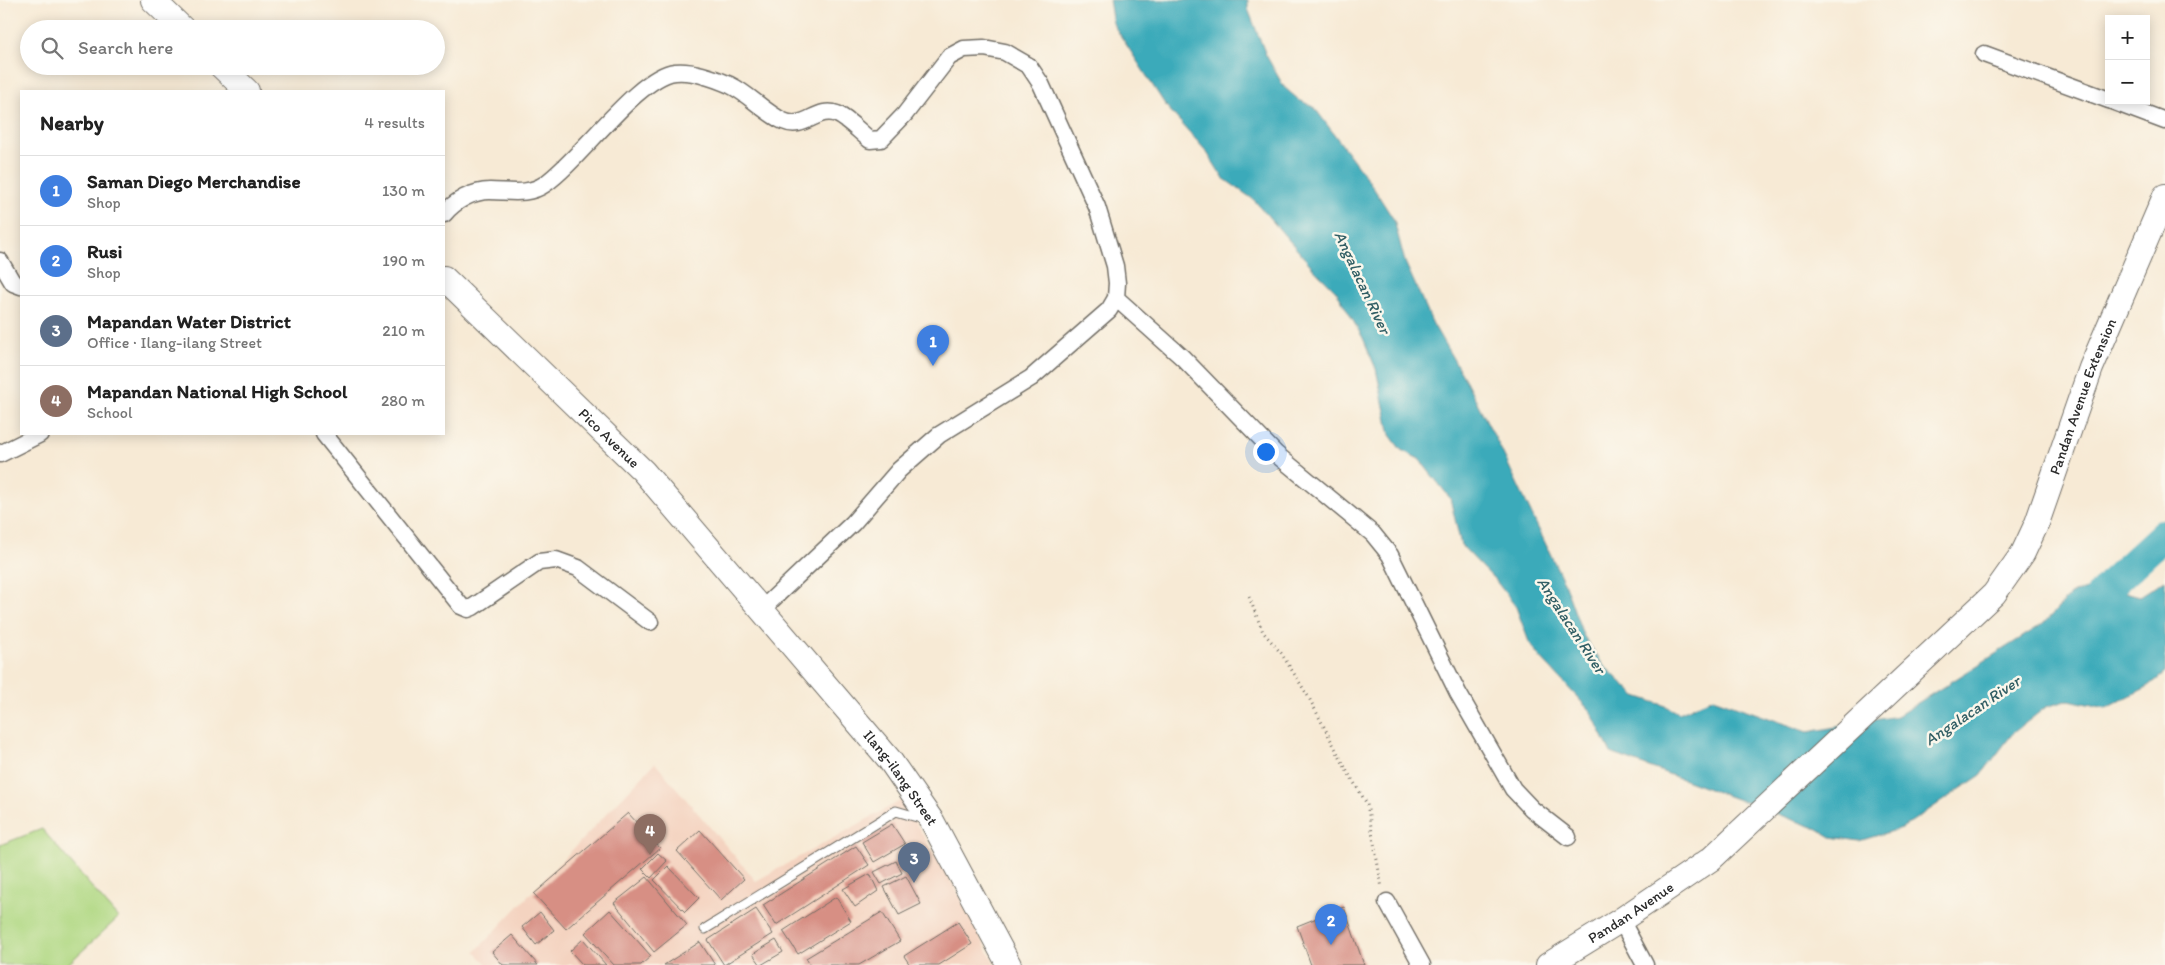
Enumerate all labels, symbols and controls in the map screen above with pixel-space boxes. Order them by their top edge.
map controls [2105,15,2150,105]
button: + [2105,15,2150,60]
search box [20,20,445,75]
icon: search [38,34,66,62]
text: Search here [78,36,173,59]
button: − [2105,60,2150,105]
text: Nearby [40,110,104,135]
text: 4 results [364,113,425,132]
text: Saman Diego Merchandise [87,170,301,193]
text: 1 [52,181,60,200]
text: 130 m [382,181,425,200]
text: Shop [87,193,121,212]
water label: Angalacan River [1330,228,1395,338]
text: Rusi [87,240,122,263]
text: 2 [52,251,60,270]
text: 190 m [382,251,425,270]
text: Shop [87,263,121,282]
text: Mapandan Water District [87,310,291,333]
street label: Pandan Avenue Extension [2046,315,2120,477]
text: 3 [52,321,60,340]
text: 210 m [382,321,425,340]
pin: 1 [917,325,949,366]
text: Office · Ilang-ilang Street [87,333,262,352]
text: Mapandan National High School [87,380,347,403]
text: 4 [51,391,61,410]
text: 280 m [381,391,425,410]
text: School [87,403,133,422]
street label: Pico Avenue [575,404,643,472]
your location [1253,439,1279,465]
water label: Angalacan River [1533,573,1611,678]
water label: Angalacan River [1921,671,2025,749]
street label: Ilang-ilang Street [859,727,942,829]
pin: 4 [634,814,666,855]
pin: 3 [898,842,930,883]
street label: Pandan Avenue [1585,878,1677,947]
pin: 2 [1315,904,1347,945]

